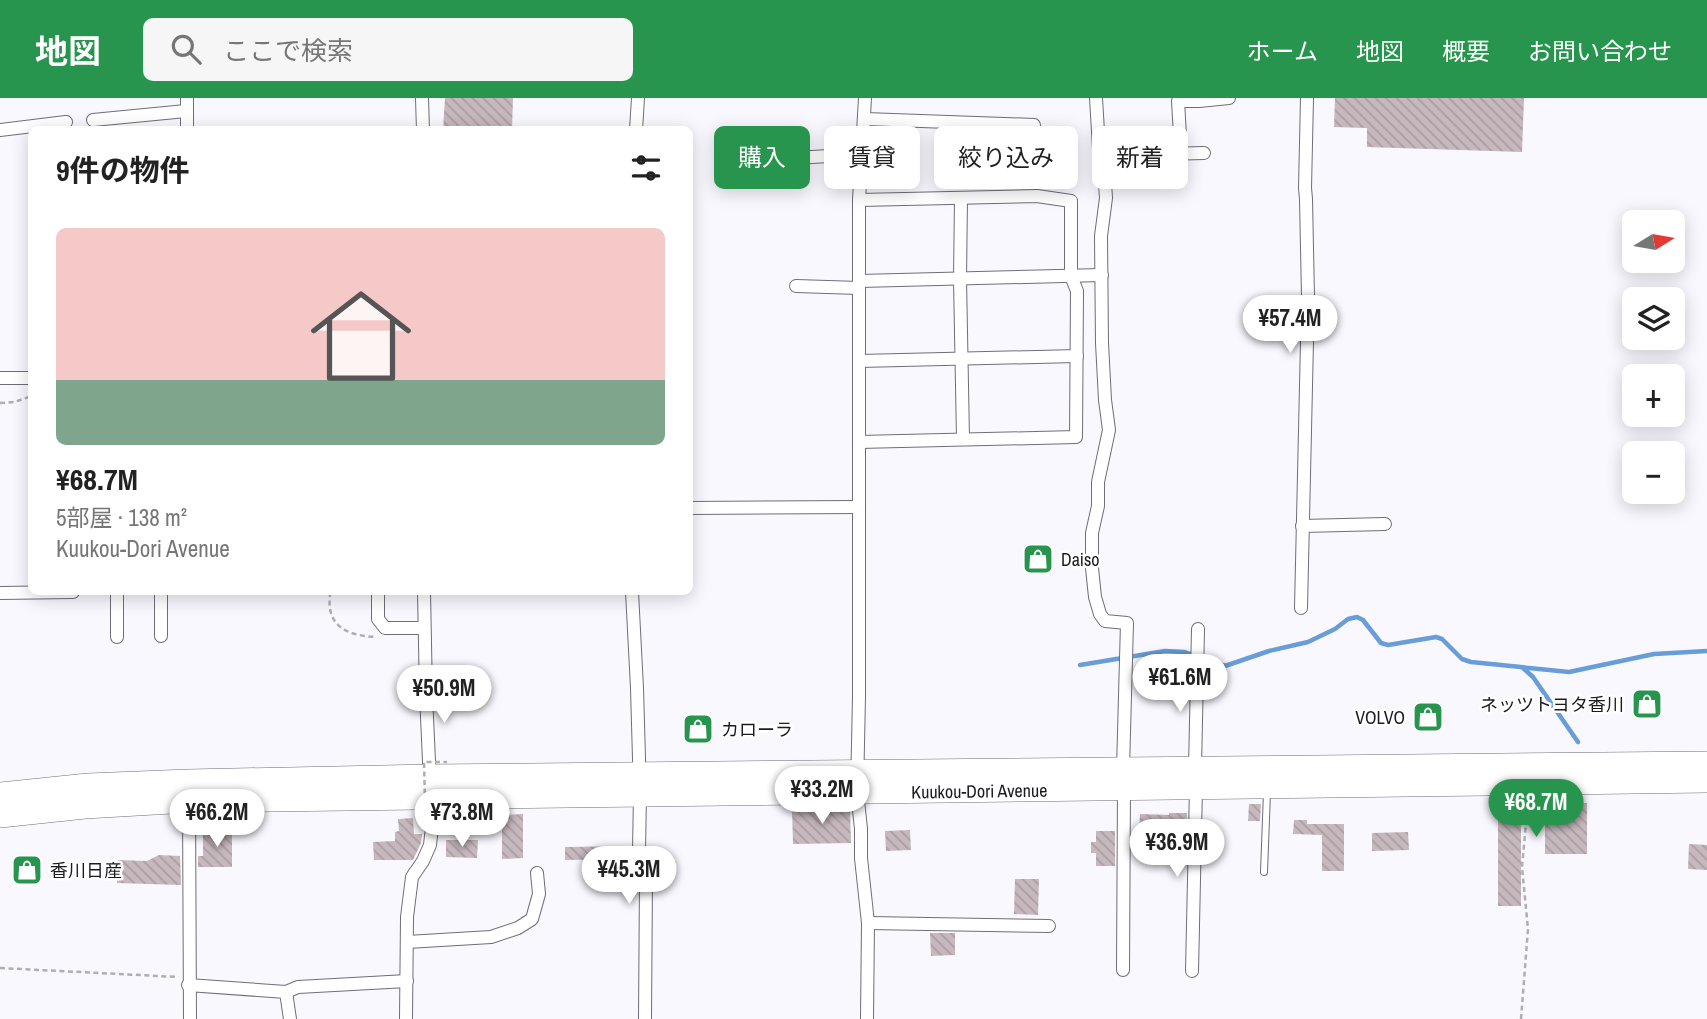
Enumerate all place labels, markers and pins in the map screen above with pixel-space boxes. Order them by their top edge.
pin: ¥57.4M [1233,296,1347,355]
shop icon: Daiso [1021,542,1055,576]
place label: Daiso [1061,547,1100,572]
pin: ¥61.6M [1123,654,1237,714]
pin: ¥50.9M [387,666,501,725]
shop icon: ネッツトヨタ香川 [1630,687,1664,721]
place label: ネッツトヨタ香川 [1480,692,1624,717]
shop icon: VOLVO [1411,700,1445,734]
place label: VOLVO [1355,705,1405,730]
shop icon: カローラ [681,712,715,746]
place label: カローラ [721,717,793,742]
pin: ¥33.2M [765,766,879,826]
pin: ¥68.7M [1479,780,1593,839]
pin: ¥66.2M [160,790,274,849]
pin: ¥73.8M [405,790,519,849]
pin: ¥36.9M [1120,820,1234,879]
pin: ¥45.3M [572,846,686,906]
shop icon: 香川日産 [10,853,44,887]
place label: 香川日産 [50,858,122,883]

